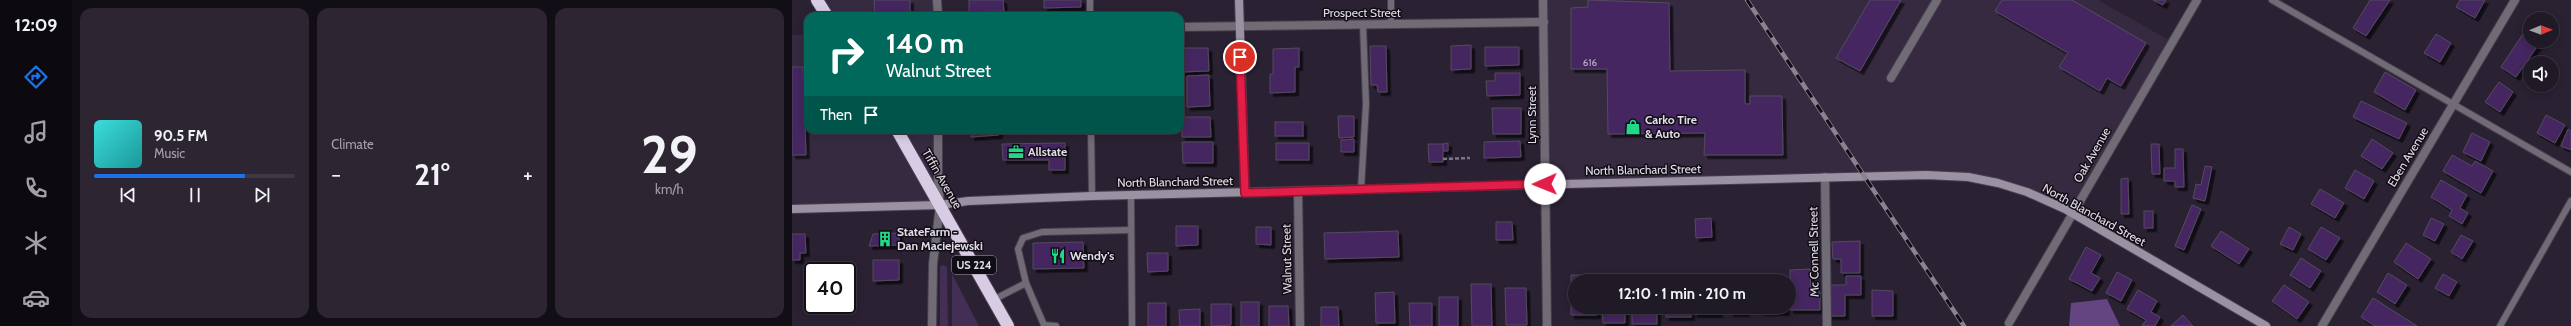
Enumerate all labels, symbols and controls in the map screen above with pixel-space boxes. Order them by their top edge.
street label: Prospect Street [1323,5,1401,20]
north arrow [2523,12,2559,48]
map controls [2523,12,2559,92]
text: 12:09 [15,14,57,36]
text: 140 m [886,26,964,60]
icon: right [820,28,872,80]
pin [1223,40,1257,74]
icon: arrive [1229,46,1251,68]
house number: 616 [1583,56,1598,69]
button: sound [2523,56,2559,92]
text: Walnut Street [886,60,991,82]
icon: directions [22,63,50,91]
street label: Lynn Street [1524,86,1539,144]
icon: arrive [860,104,882,126]
text: Then [820,106,852,124]
place label: Carko Tire & Auto [1645,112,1697,141]
icon: music [22,118,50,146]
shop icon: Carko Tire & Auto [1624,118,1642,136]
text: 29 [641,123,698,186]
street label: Eben Avenue [2384,124,2431,189]
street label: Oak Avenue [2070,125,2113,185]
text: 90.5 FM [154,127,208,145]
text: Climate [331,136,374,152]
office icon: Allstate [1007,143,1025,161]
place label: Allstate [1028,144,1067,159]
text: Music [154,145,185,161]
street label: Tiffin Avenue [919,146,966,211]
text: 21° [414,156,450,193]
text: − [331,161,341,188]
text: + [523,161,533,188]
street label: North Blanchard Street [1585,161,1701,178]
position arrow [1524,163,1566,205]
street label: North Blanchard Street [1117,173,1233,190]
icon: phone [22,174,50,202]
street label: North Blanchard Street [2040,180,2149,249]
text: km/h [655,181,684,197]
icon: previous [117,184,139,206]
icon: pause [184,184,206,206]
icon: next [251,184,273,206]
street label: Mc Connell Street [1805,207,1822,297]
place label: StateFarm - Dan Maciejewski [897,224,983,253]
street label: Walnut Street [1278,224,1295,294]
icon: climate [22,229,50,257]
building icon: StateFarm - Dan Maciejewski [876,230,894,248]
restaurant icon: Wendy's [1049,247,1067,265]
place label: Wendy's [1070,248,1114,263]
road number: US 224 [952,256,996,274]
speed limit sign: 40 [804,262,856,314]
icon: car [22,284,50,312]
text: 12:10 · 1 min · 210 m [1618,285,1746,303]

